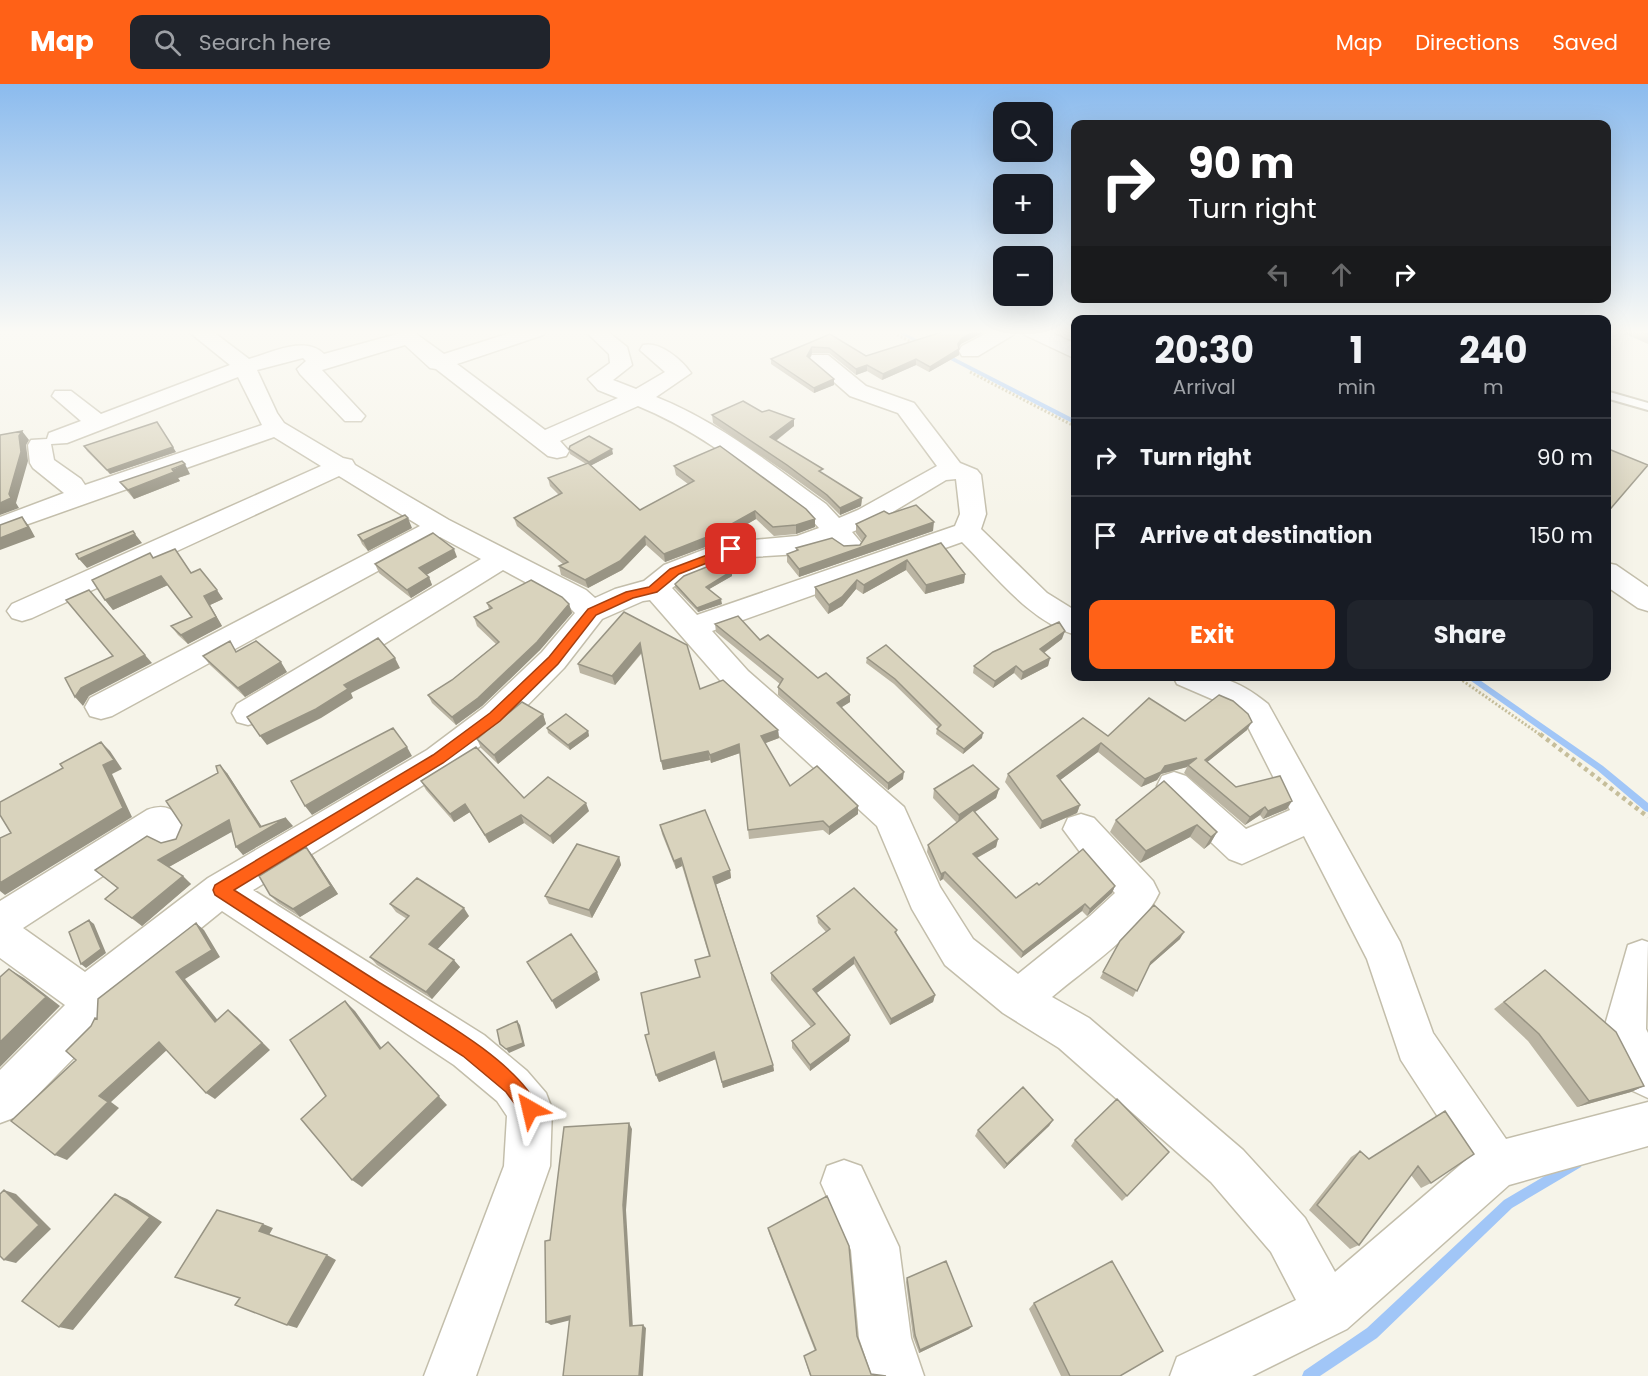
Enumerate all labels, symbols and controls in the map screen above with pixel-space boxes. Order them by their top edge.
search box [130,15,550,69]
text: Map [30,22,94,61]
icon: search [151,26,184,59]
text: Search here [199,27,331,58]
text: Map [1336,28,1382,57]
text: Directions [1415,28,1519,57]
text: Saved [1552,28,1618,57]
map controls [993,102,1053,306]
button: search [993,102,1053,162]
text: 90 m [1188,134,1295,193]
icon: right [1089,144,1167,222]
button: + [993,174,1053,234]
text: Turn right [1188,190,1317,227]
button: − [993,246,1053,306]
icon: left [1262,258,1295,291]
icon: ahead [1325,258,1358,291]
icon: right [1388,258,1421,291]
text: 20:30 [1154,325,1254,376]
text: 1 [1350,325,1363,376]
text: 240 [1459,325,1528,376]
text: Arrival [1173,373,1236,401]
text: min [1337,373,1376,401]
text: m [1483,373,1504,401]
icon: right [1089,441,1122,474]
text: Turn right [1140,442,1251,473]
text: 90 m [1537,442,1593,473]
icon: arrive [1089,519,1122,552]
text: Arrive at destination [1140,520,1372,551]
text: 150 m [1530,520,1593,551]
pin [705,523,756,574]
icon: arrive [714,532,747,565]
button: Exit [1089,600,1335,669]
button: Share [1347,600,1593,669]
position arrow [498,1077,562,1141]

